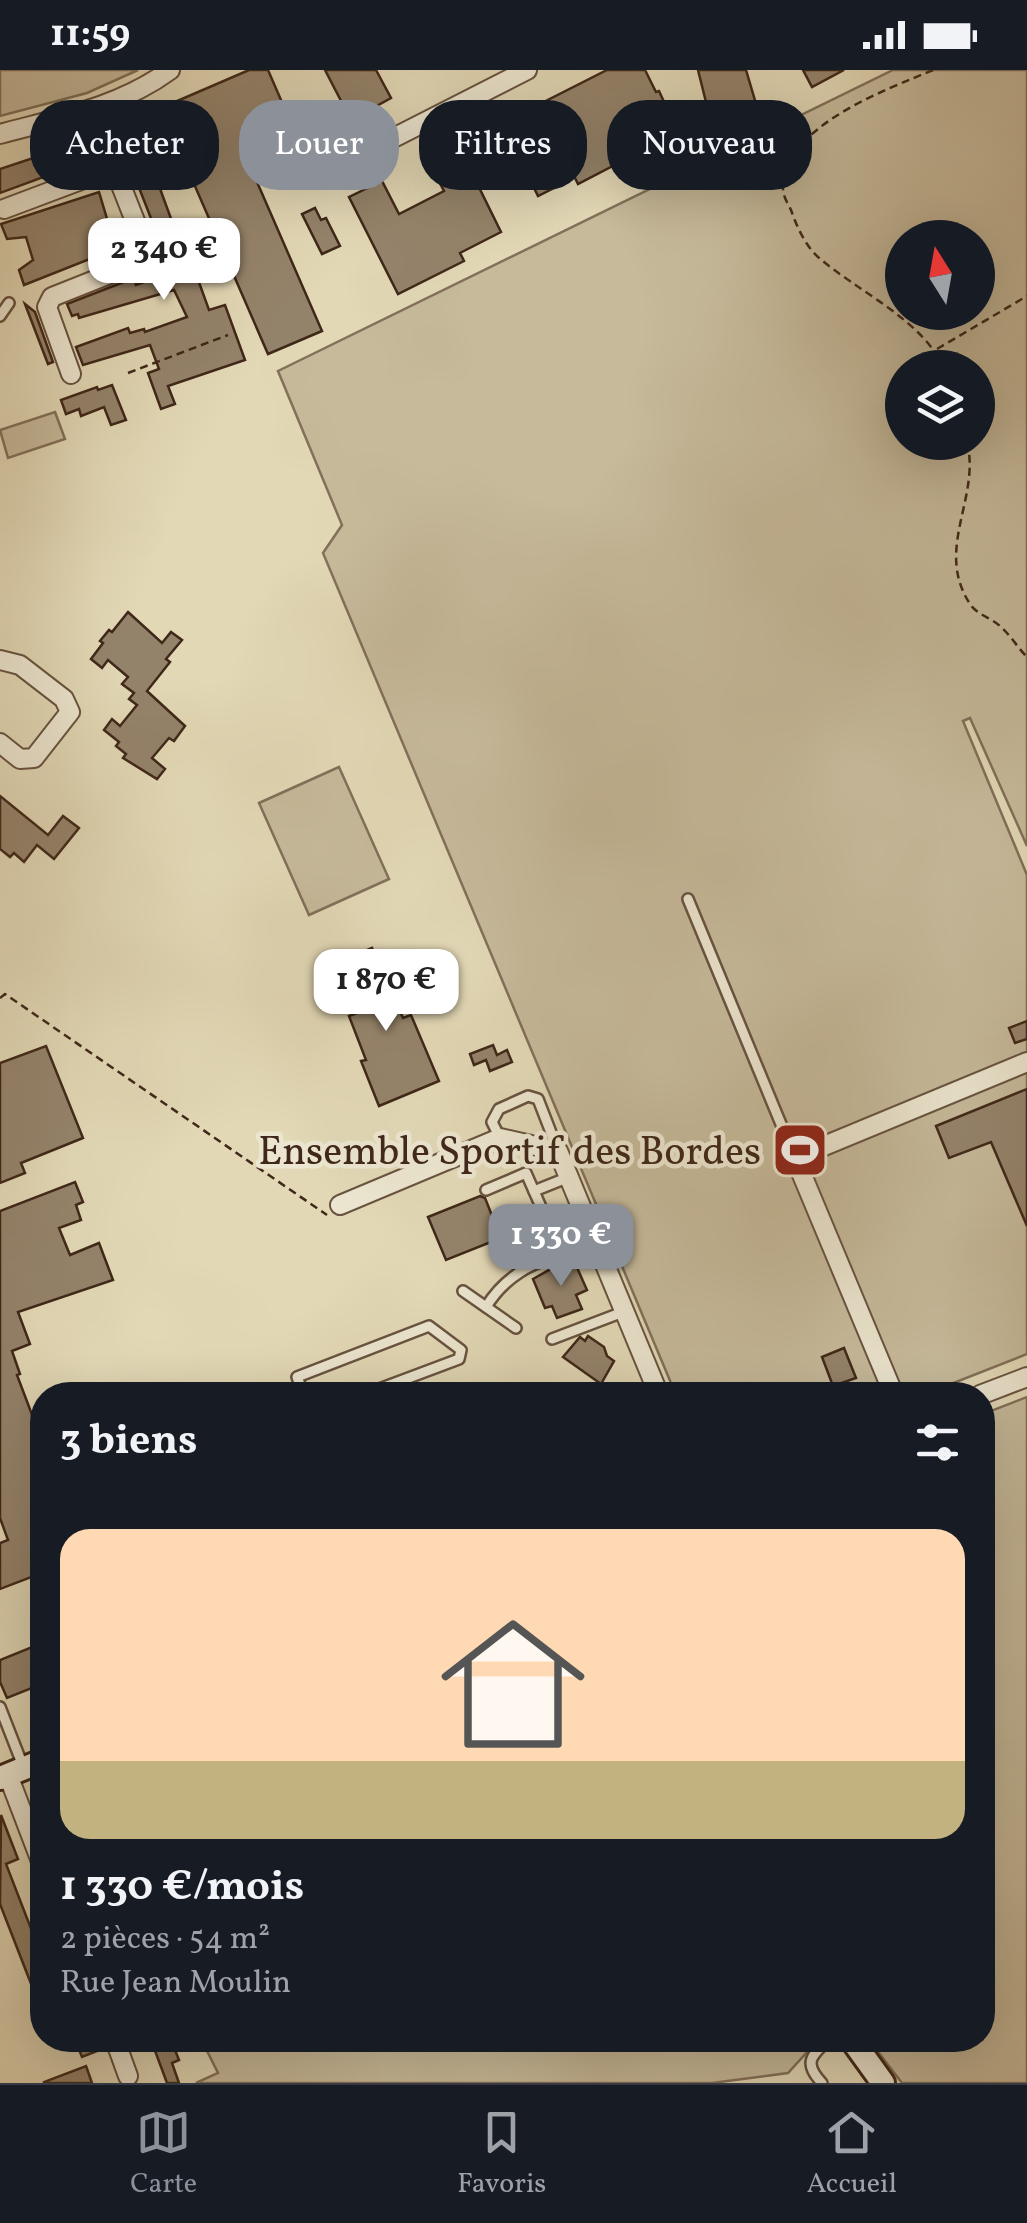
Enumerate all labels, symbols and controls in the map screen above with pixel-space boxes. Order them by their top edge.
text: 11:59 [50,9,130,62]
chip: Acheter [30,100,219,190]
chip: Louer [239,100,399,190]
chip: Filtres [419,100,587,190]
chip: Nouveau [607,100,812,190]
pin: 2 340 € [72,218,256,303]
north arrow [885,220,995,330]
map controls [885,220,995,460]
text: 2 340 € [110,228,218,272]
button: layers [885,350,995,460]
pin: 1 870 € [294,949,478,1034]
text: 1 870 € [336,959,436,1003]
sports icon: Ensemble Sportif des Bordes [770,1120,830,1180]
place label: Ensemble Sportif des Bordes [258,1126,761,1182]
pin: 1 330 € [469,1204,653,1289]
text: 1 330 € [510,1214,612,1258]
text: 3 biens [60,1413,198,1472]
icon: filters [910,1415,965,1470]
icon: home [423,1594,603,1774]
text: 1 330 €/mois [60,1859,304,1918]
text: 2 pièces · 54 m² [60,1918,270,1962]
text: Rue Jean Moulin [60,1962,291,2006]
tab: Carte [130,2105,197,2204]
tab: Favoris [457,2105,546,2204]
tab: Accueil [807,2105,897,2204]

